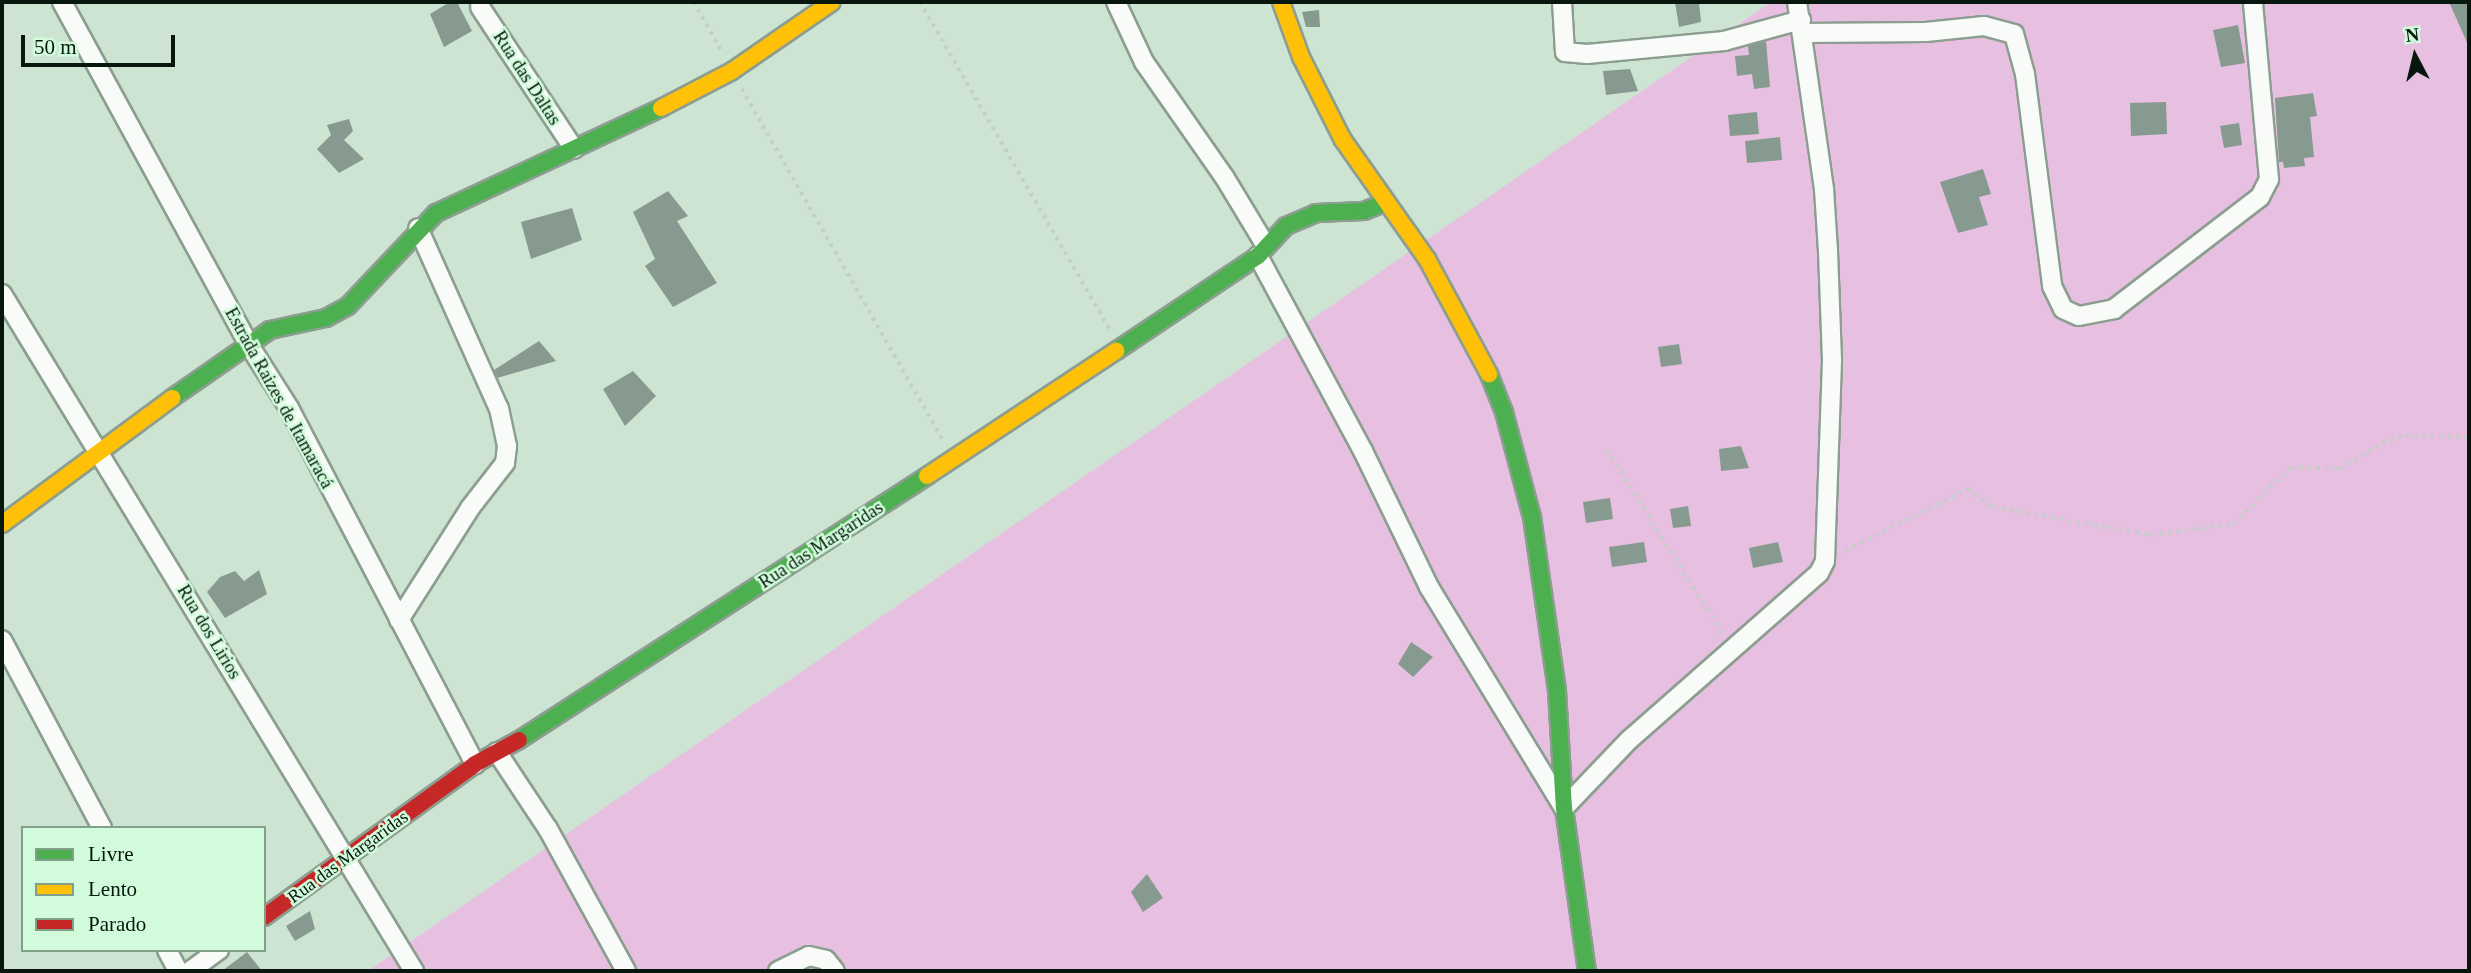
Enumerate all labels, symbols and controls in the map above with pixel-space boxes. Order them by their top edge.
scale bar [24,21,178,65]
north arrow [2380,21,2450,91]
text: N [2404,23,2420,46]
street label: Rua das Daltas [489,27,565,129]
text: 50 m [34,35,77,59]
street label: Estrada Raizes de Itamaracá [220,304,338,492]
street label: Rua das Margaridas [755,497,887,593]
street label: Rua dos Lirios [172,581,246,683]
street label: Rua das Margaridas [284,806,412,908]
legend [21,826,266,952]
text: Livre [88,842,133,866]
text: Lento [88,877,137,901]
text: Parado [88,912,146,936]

